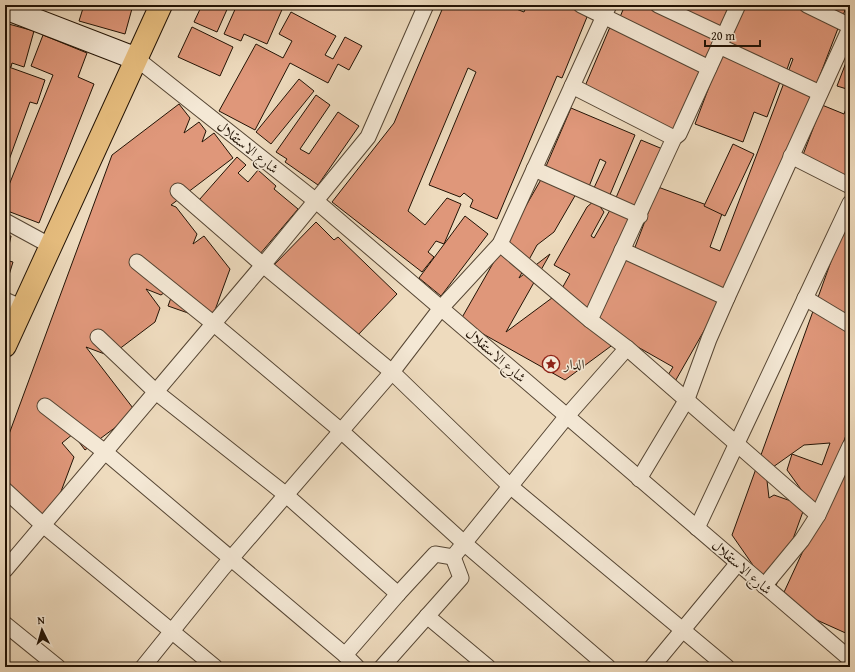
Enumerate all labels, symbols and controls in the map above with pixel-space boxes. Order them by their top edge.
scale bar [705,22,760,48]
text: 20 m [711,27,735,44]
street label: شارع الاستقلال [212,116,283,180]
street label: شارع الاستقلال [460,323,531,388]
place icon: الدار [541,354,561,374]
place label: الدار [562,354,584,374]
street label: شارع الاستقلال [706,535,777,600]
north arrow [22,610,62,650]
text: N [37,612,46,628]

